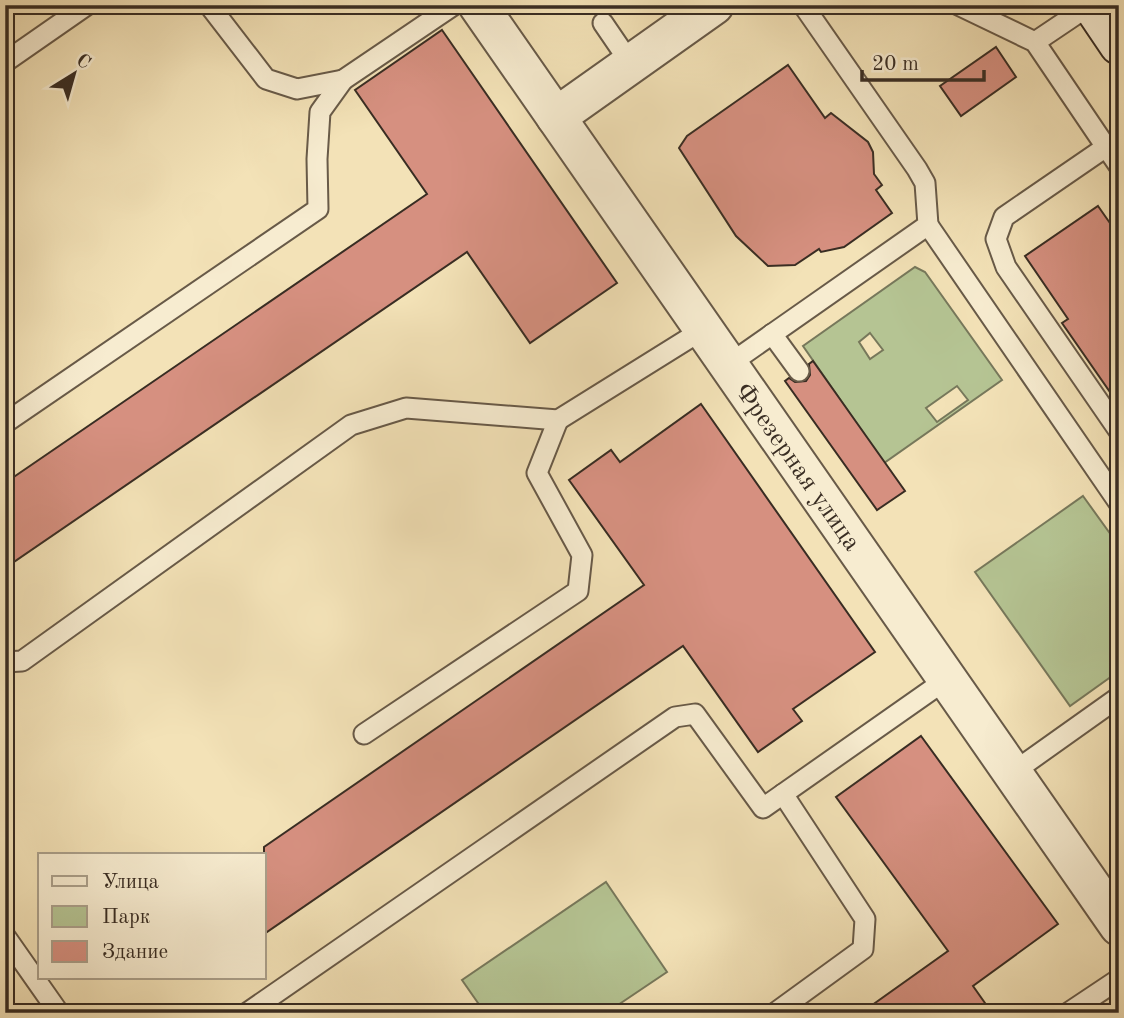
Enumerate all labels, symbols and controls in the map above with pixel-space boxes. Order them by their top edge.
north arrow [38,38,108,108]
scale bar [862,38,984,82]
text: С [72,51,93,74]
text: 20 m [872,54,919,75]
street label: Фрезерная улица [730,378,865,556]
legend [38,853,266,979]
text: Улица [102,872,159,893]
text: Парк [102,907,151,928]
text: Здание [102,942,168,963]

